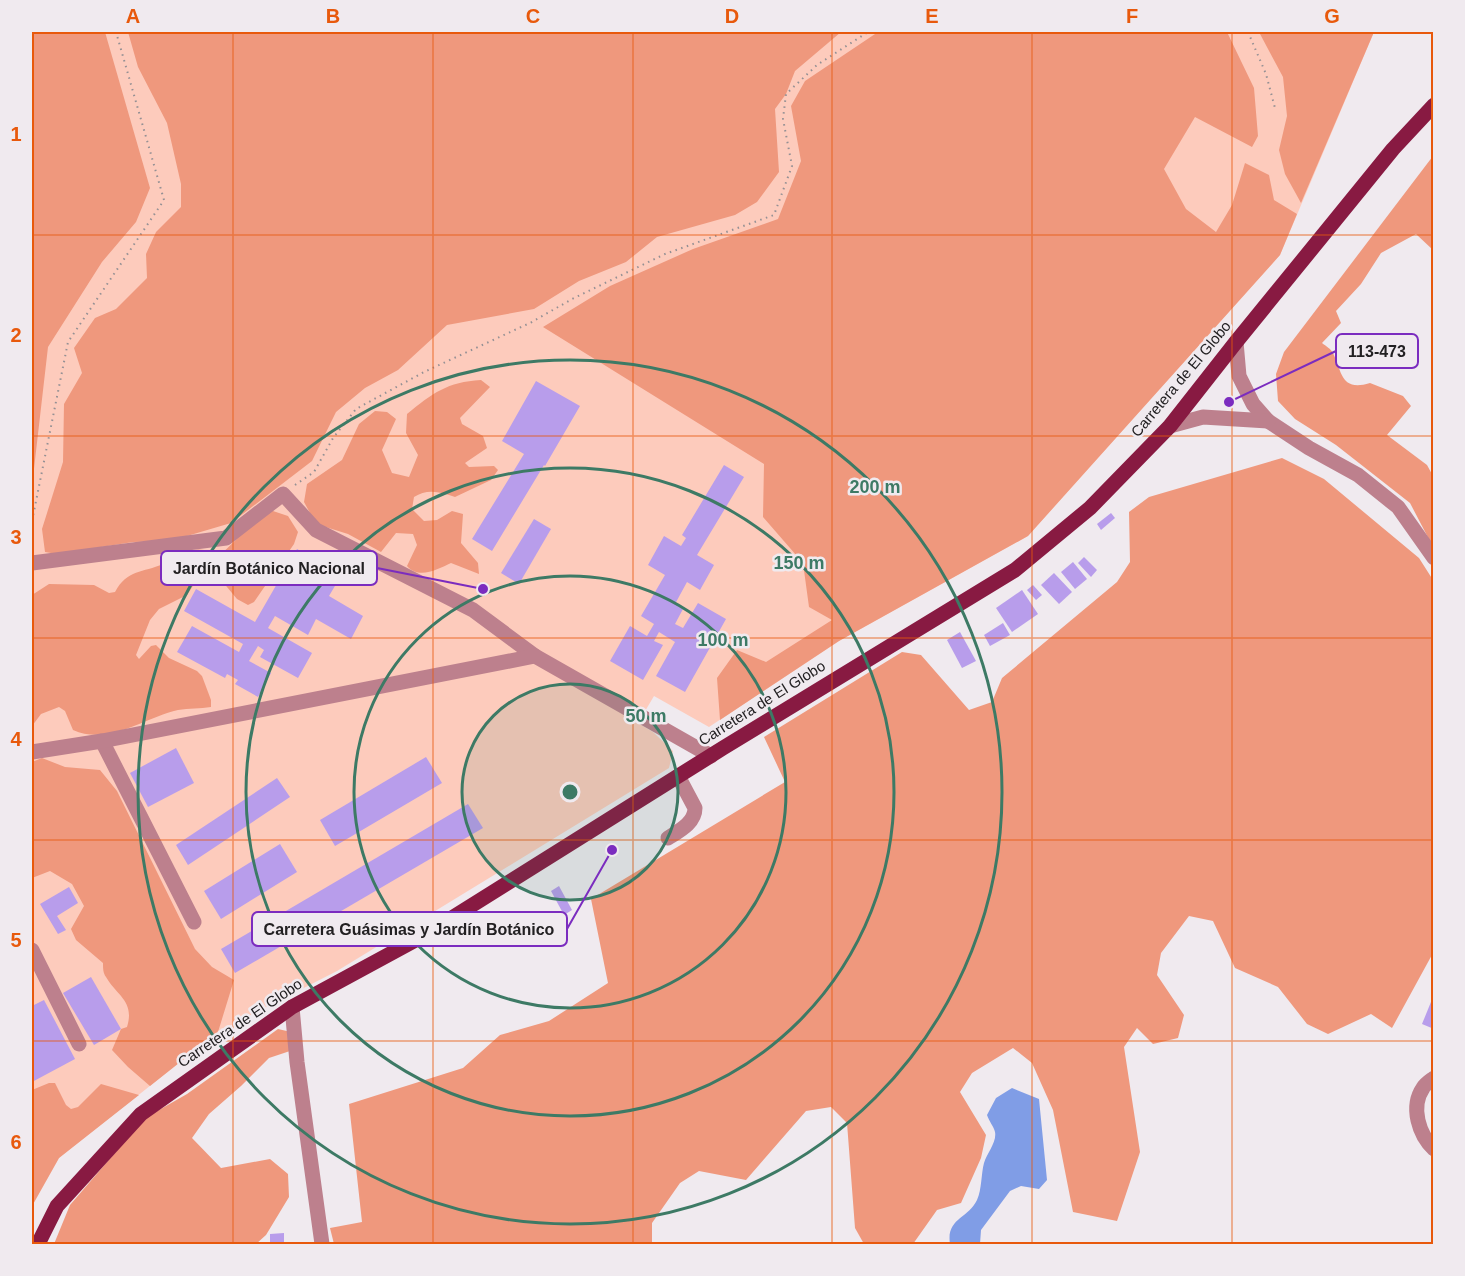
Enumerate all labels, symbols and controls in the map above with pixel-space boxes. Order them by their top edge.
text: A [126,5,140,27]
text: B [326,5,340,27]
text: C [526,5,540,27]
text: D [725,5,739,27]
text: E [925,5,939,27]
text: F [1126,5,1138,27]
text: G [1324,5,1340,27]
text: 1 [10,123,22,145]
street label: Carretera de El Globo [1127,317,1234,440]
text: 2 [10,324,22,346]
callout: 113-473 [1336,334,1418,368]
text: 113-473 [1348,343,1406,360]
text: 200 m [849,477,901,497]
text: 3 [10,526,22,548]
callout: Jardín Botánico Nacional [161,551,377,585]
text: 150 m [773,553,825,573]
text: Jardín Botánico Nacional [173,560,365,577]
text: 100 m [697,630,749,650]
street label: Carretera de El Globo [695,657,828,748]
text: 50 m [625,706,667,726]
text: 4 [10,728,22,750]
centre of rings [560,782,580,802]
callout: Carretera Guásimas y Jardín Botánico [252,912,567,946]
text: Carretera Guásimas y Jardín Botánico [264,921,555,938]
text: 5 [10,929,22,951]
street label: Carretera de El Globo [174,975,305,1070]
text: 6 [10,1131,22,1153]

